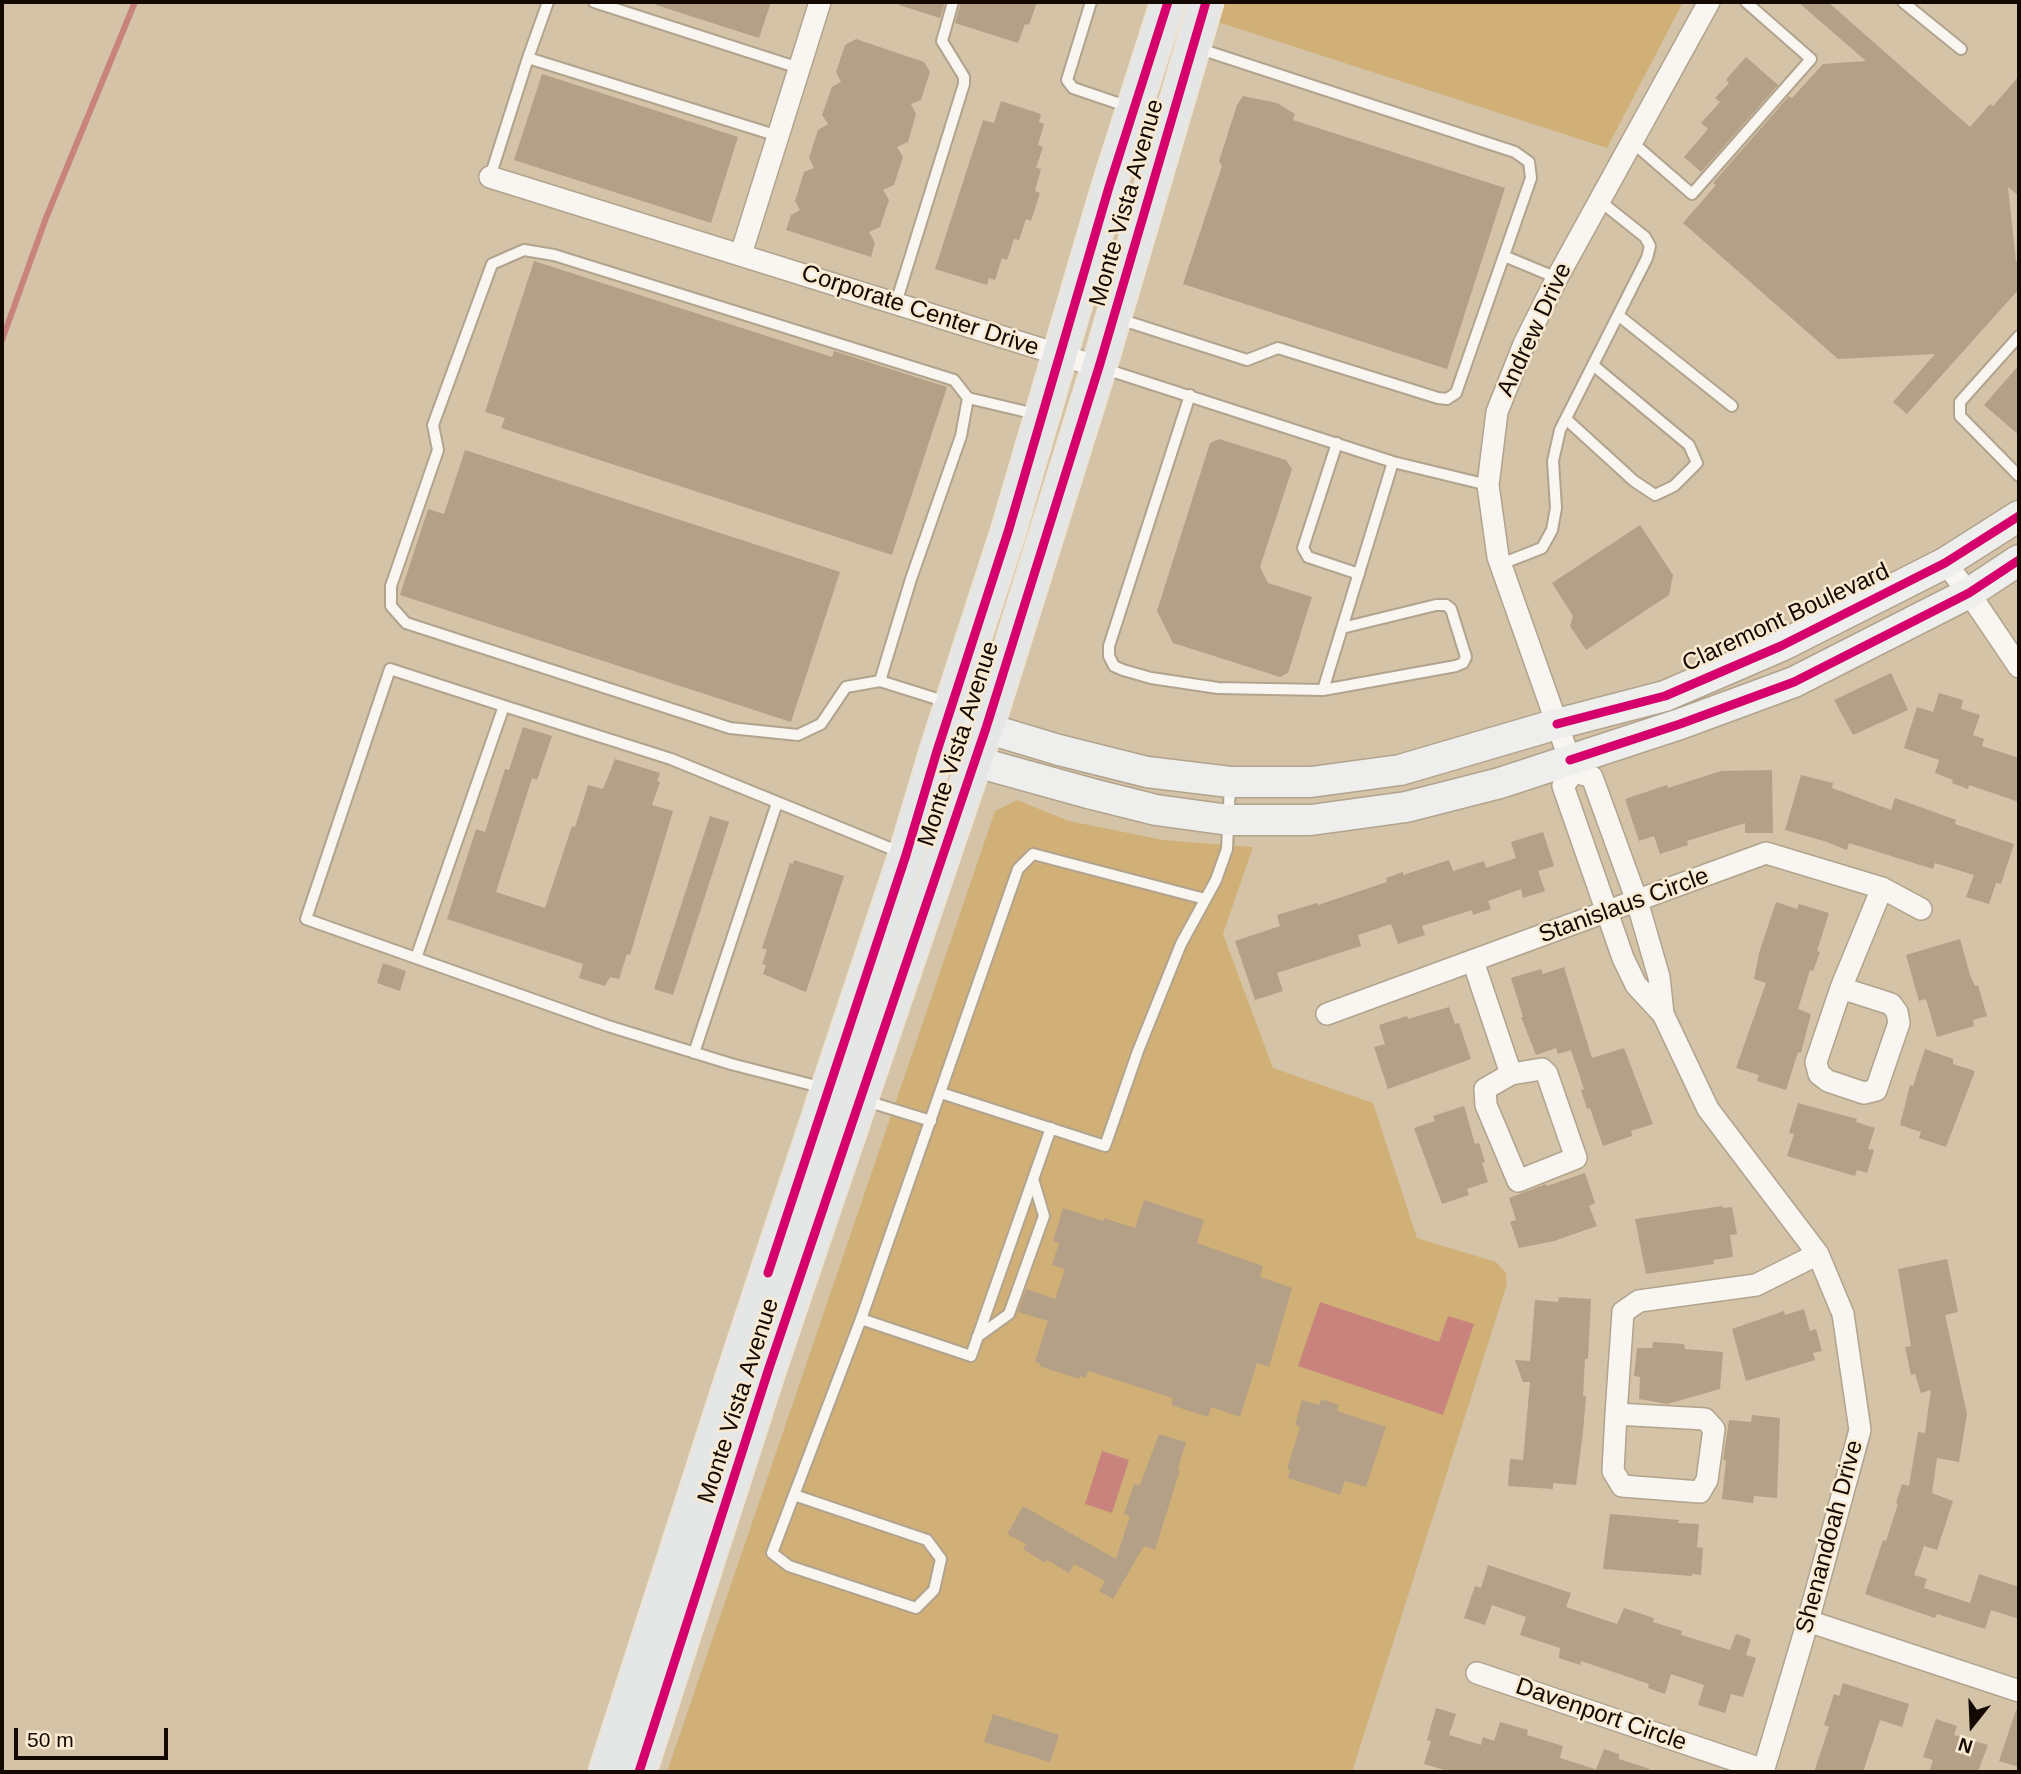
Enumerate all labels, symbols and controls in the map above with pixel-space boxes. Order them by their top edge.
street label: Monte Vista Avenue [1084,96,1170,310]
street label: Corporate Center Drive [798,259,1042,363]
street label: Andrew Drive [1492,259,1578,401]
street label: Claremont Boulevard [1678,557,1894,679]
street label: Monte Vista Avenue [912,638,1006,850]
street label: Stanislaus Circle [1535,862,1713,950]
street label: Monte Vista Avenue [692,1295,786,1507]
street label: Shenandoah Drive [1790,1437,1870,1637]
street label: Davenport Circle [1512,1672,1690,1758]
north arrow [1937,1690,2007,1760]
scale bar [18,1714,172,1758]
text: 50 m [27,1728,74,1751]
text: N [1956,1733,1975,1758]

